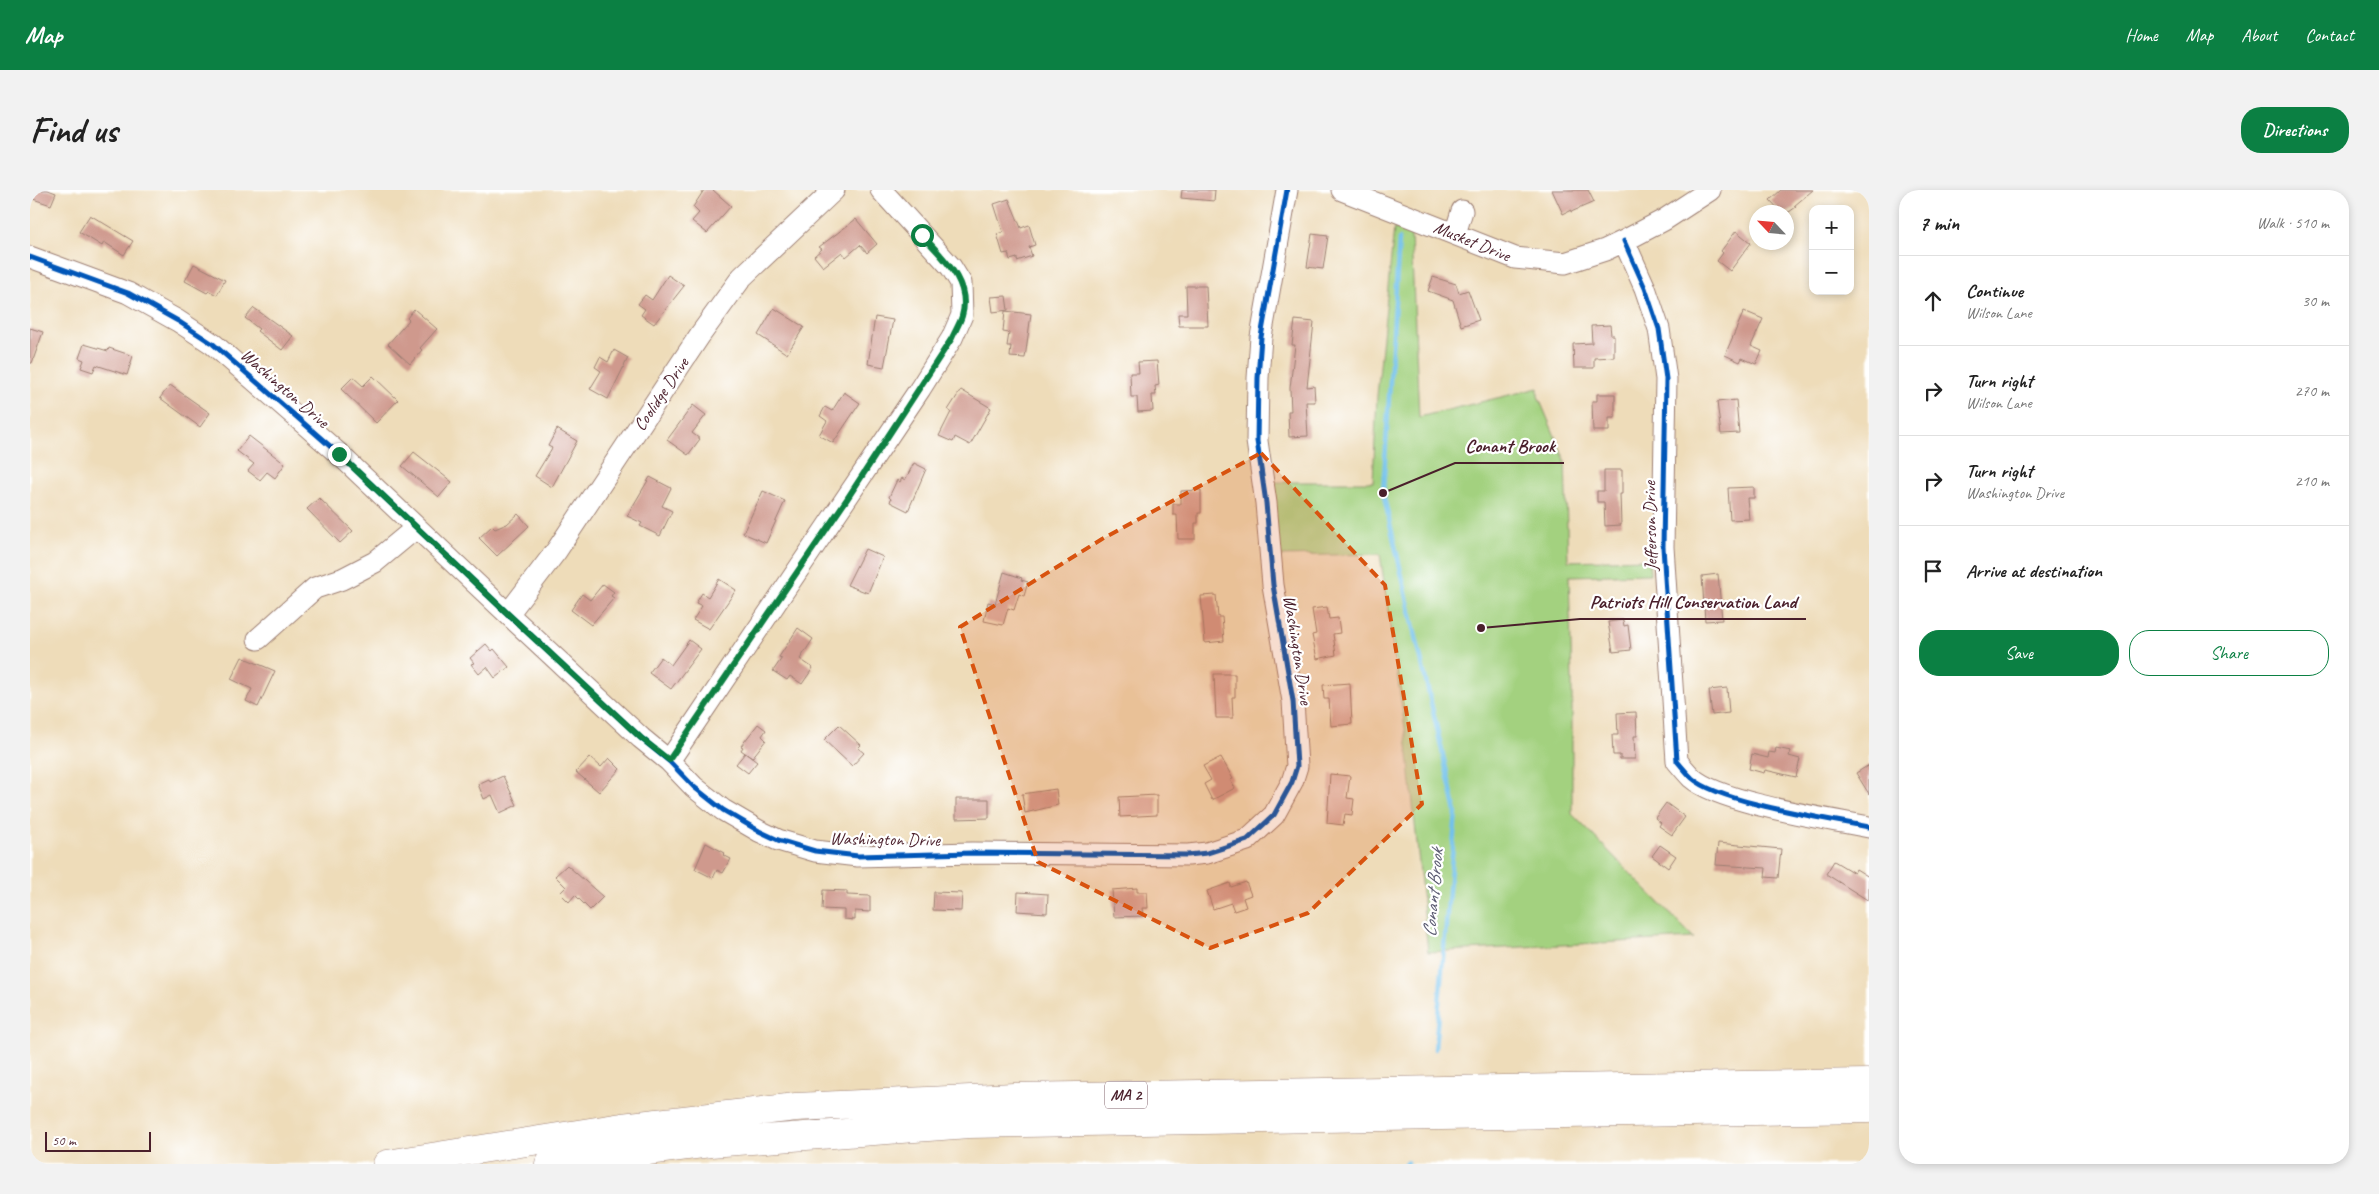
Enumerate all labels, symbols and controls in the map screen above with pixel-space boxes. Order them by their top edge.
text: Map [25,20,62,50]
text: Home [2125,24,2158,46]
text: Map [2186,24,2213,46]
text: About [2241,24,2277,46]
text: Contact [2305,24,2354,46]
button: Directions [2241,107,2349,153]
text: Find us [30,108,117,153]
north arrow [1749,205,1794,250]
map controls [1809,205,1854,295]
button: + [1809,205,1854,250]
text: 7 min [1919,210,1959,236]
text: Walk · 510 m [2257,213,2329,233]
street label: Musket Drive [1431,216,1515,267]
route start [911,224,934,247]
button: − [1809,250,1854,295]
text: Continue [1966,279,2023,303]
icon: ahead [1919,287,1947,315]
text: 30 m [2302,291,2329,311]
text: Wilson Lane [1966,303,2032,323]
street label: Washington Drive [236,344,335,433]
street label: Coolidge Drive [629,352,694,435]
text: Turn right [1966,369,2033,393]
icon: right [1919,377,1947,405]
text: 270 m [2295,381,2329,401]
text: Wilson Lane [1966,393,2032,413]
callout: Conant Brook [1455,429,1564,463]
text: Conant Brook [1465,434,1557,458]
route end [328,443,351,466]
text: Turn right [1966,459,2033,483]
icon: right [1919,467,1947,495]
text: 210 m [2295,471,2329,491]
street label: Jefferson Drive [1638,480,1662,572]
text: Washington Drive [1966,483,2064,503]
icon: arrive [1919,557,1947,585]
text: Arrive at destination [1966,559,2102,583]
callout: Patriots Hill Conservation Land [1580,585,1806,619]
text: Patriots Hill Conservation Land [1590,590,1800,614]
street label: Washington Drive [1279,594,1318,707]
button: Save [1919,630,2119,676]
button: Share [2129,630,2329,676]
street label: Washington Drive [830,827,941,851]
water label: Conant Brook [1417,845,1449,938]
road number: MA 2 [1105,1082,1147,1108]
scale bar [45,1129,151,1152]
text: 50 m [52,1132,76,1149]

